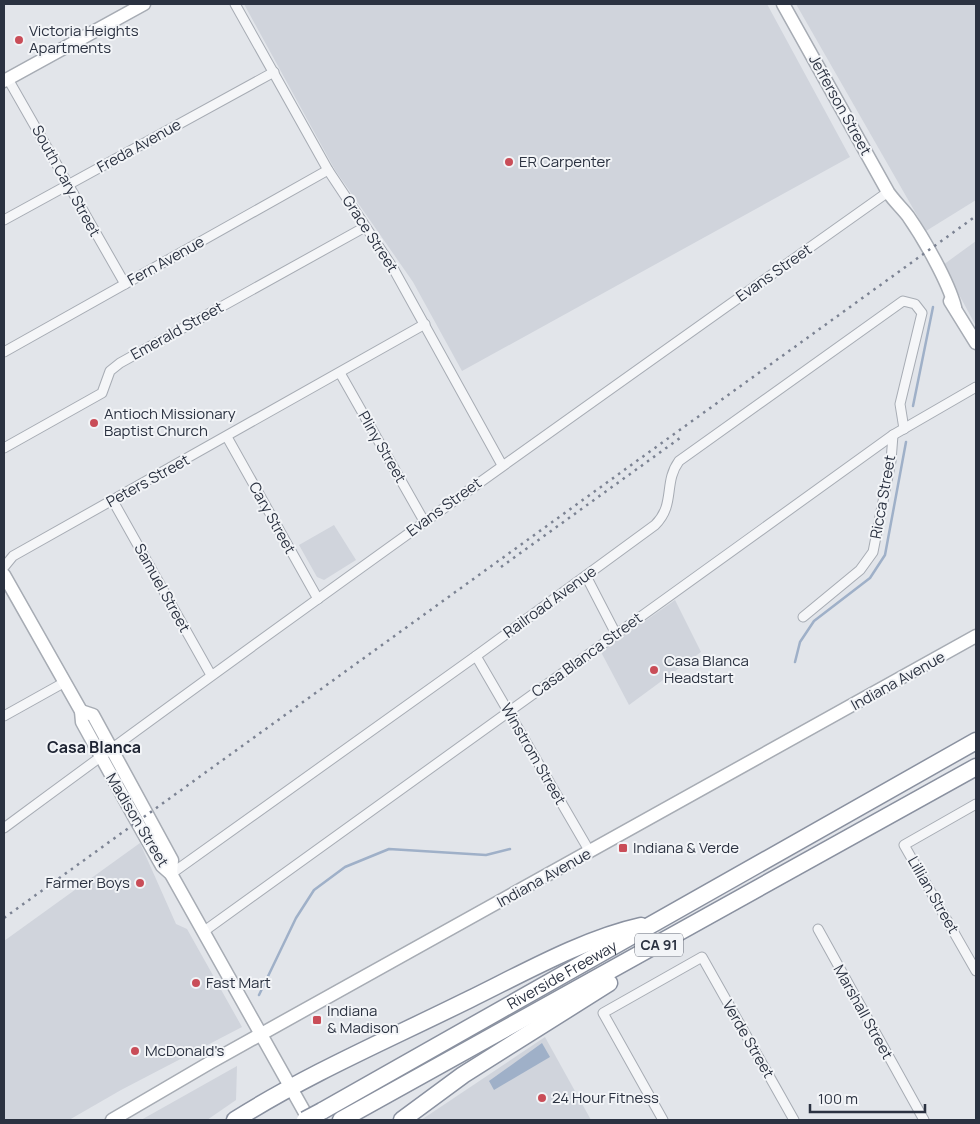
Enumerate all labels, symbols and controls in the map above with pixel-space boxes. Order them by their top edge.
place label: Victoria Heights Apartments [29,20,139,58]
marker: Victoria Heights Apartments [13,34,25,46]
street label: Jefferson Street [804,51,877,159]
street label: Freda Avenue [93,114,185,177]
street label: South Cary Street [27,121,106,240]
place label: ER Carpenter [519,151,611,172]
marker: ER Carpenter [503,156,515,168]
street label: Grace Street [338,191,403,276]
street label: Fern Avenue [124,231,208,290]
street label: Evans Street [732,239,816,306]
street label: Emerald Street [127,296,227,365]
place label: Antioch Missionary Baptist Church [104,403,236,441]
street label: Pliny Street [353,407,411,486]
marker: Antioch Missionary Baptist Church [88,417,100,429]
street label: Peters Street [102,449,193,512]
street label: Ricca Street [865,453,900,540]
street label: Evans Street [402,472,485,541]
street label: Cary Street [244,478,301,558]
street label: Samuel Street [129,540,196,636]
street label: Railroad Avenue [499,560,601,643]
street label: Casa Blanca Street [527,607,646,702]
street label: Indiana Avenue [847,646,949,715]
place label: Casa Blanca Headstart [664,650,749,688]
marker: Casa Blanca Headstart [648,664,660,676]
street label: Winstrom Street [496,699,571,808]
district label: Casa Blanca [47,736,141,758]
street label: Madison Street [101,769,174,871]
place label: Indiana & Verde [633,837,739,858]
marker: Indiana & Verde [617,842,629,854]
street label: Indiana Avenue [493,843,595,912]
street label: Lillian Street [903,852,964,937]
place label: Farmer Boys [46,872,130,893]
marker: Farmer Boys [134,877,146,889]
road number: CA 91 [635,934,683,956]
street label: Riverside Freeway [503,935,621,1014]
street label: Marshall Street [829,961,898,1063]
place label: Fast Mart [206,972,271,993]
marker: Fast Mart [190,977,202,989]
street label: Verde Street [718,996,779,1082]
place label: Indiana & Madison [327,1000,399,1038]
marker: Indiana & Madison [311,1014,323,1026]
place label: McDonald's [145,1040,224,1061]
marker: McDonald's [129,1045,141,1057]
scale bar [810,1082,925,1114]
place label: 24 Hour Fitness [552,1087,659,1108]
text: 100 m [818,1088,858,1109]
marker: 24 Hour Fitness [536,1092,548,1104]

